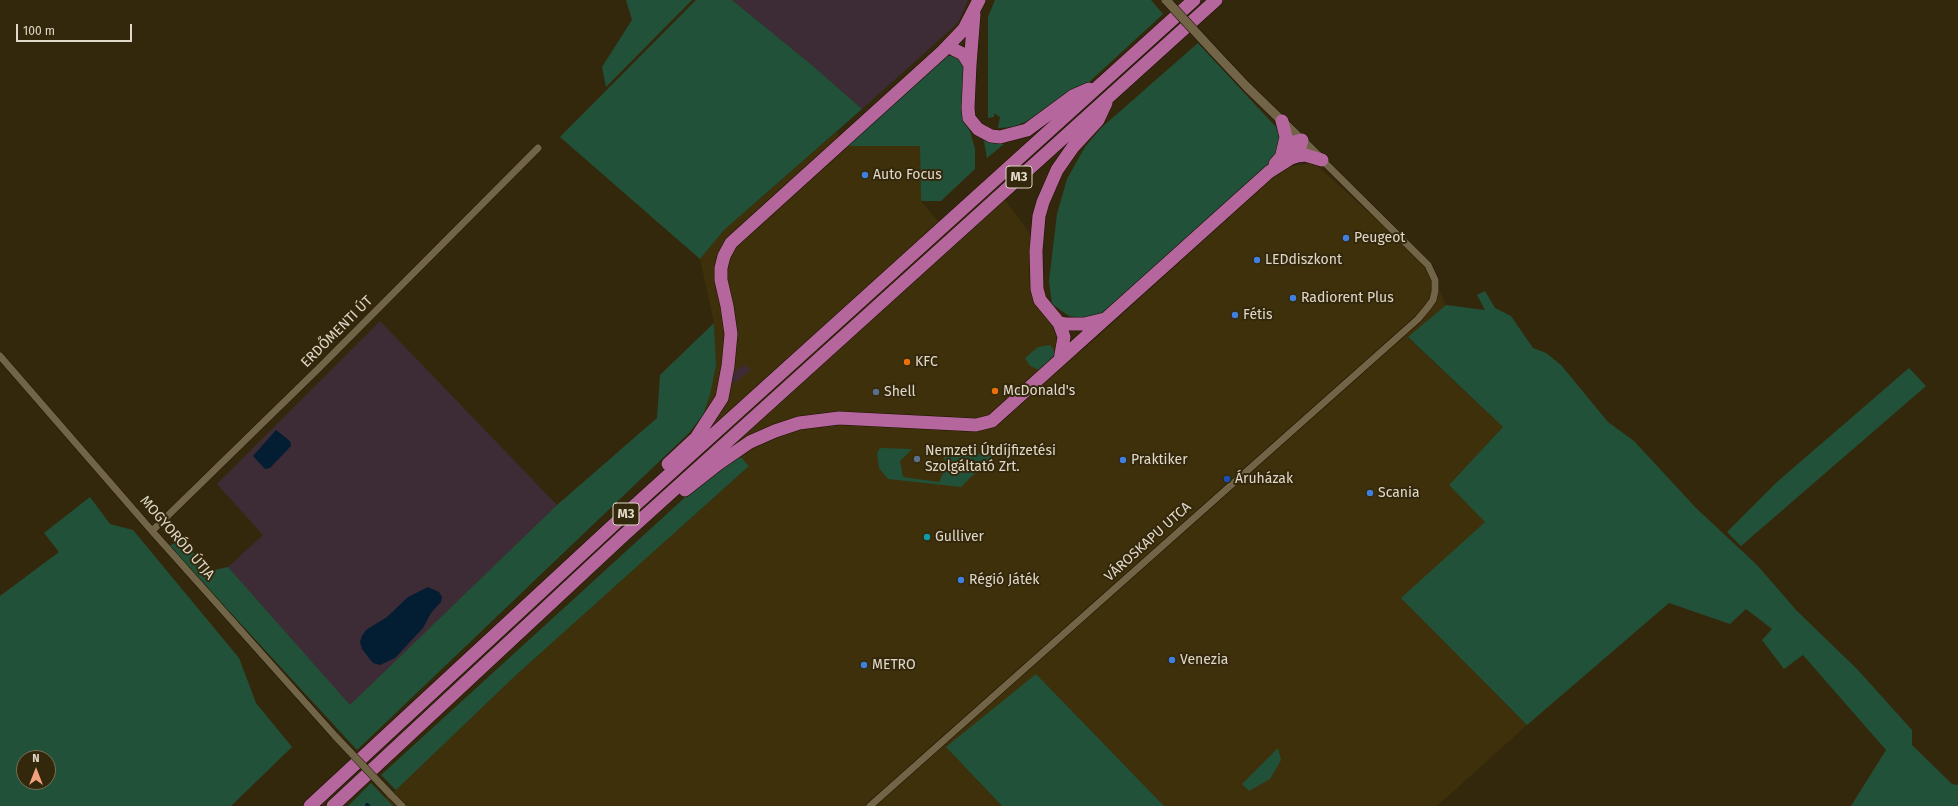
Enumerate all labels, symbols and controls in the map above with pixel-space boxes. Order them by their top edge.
scale bar [18,16,134,42]
text: 100 m [23,24,55,38]
road number: M3 [1006,166,1032,188]
place label: Auto Focus [873,167,942,183]
marker: Auto Focus [860,170,870,180]
place label: Peugeot [1354,230,1405,246]
marker: Peugeot [1341,233,1351,243]
place label: LEDdiszkont [1265,252,1342,268]
marker: LEDdiszkont [1252,255,1262,265]
place label: Radiorent Plus [1301,290,1394,306]
street label: ERDŐMENTI ÚT [298,293,376,371]
marker: Radiorent Plus [1288,293,1298,303]
place label: Fétis [1243,307,1273,323]
marker: Fétis [1230,310,1240,320]
place label: KFC [915,354,938,370]
marker: KFC [902,357,912,367]
place label: McDonald's [1003,383,1075,399]
place label: Shell [884,384,916,400]
marker: McDonald's [990,386,1000,396]
marker: Shell [871,387,881,397]
place label: Nemzeti Útdíjfizetési Szolgáltató Zrt. [925,443,1056,476]
place label: Praktiker [1131,452,1188,468]
marker: Nemzeti Útdíjfizetési Szolgáltató Zrt. [912,454,922,464]
marker: Praktiker [1118,455,1128,465]
place label: Áruházak [1235,471,1293,487]
marker: Áruházak [1222,474,1232,484]
place label: Scania [1378,485,1420,501]
marker: Scania [1365,488,1375,498]
street label: MOGYORÓD ÚTJA [136,493,218,583]
street label: VÁROSKAPU UTCA [1101,499,1195,585]
road number: M3 [613,503,639,525]
place label: Gulliver [935,529,984,545]
marker: Gulliver [922,532,932,542]
place label: Régió Játék [969,572,1040,588]
marker: Régió Játék [956,575,966,585]
place label: Venezia [1180,652,1228,668]
marker: Venezia [1167,655,1177,665]
place label: METRO [872,657,916,673]
marker: METRO [859,660,869,670]
north arrow [16,750,56,790]
text: N [32,752,40,765]

